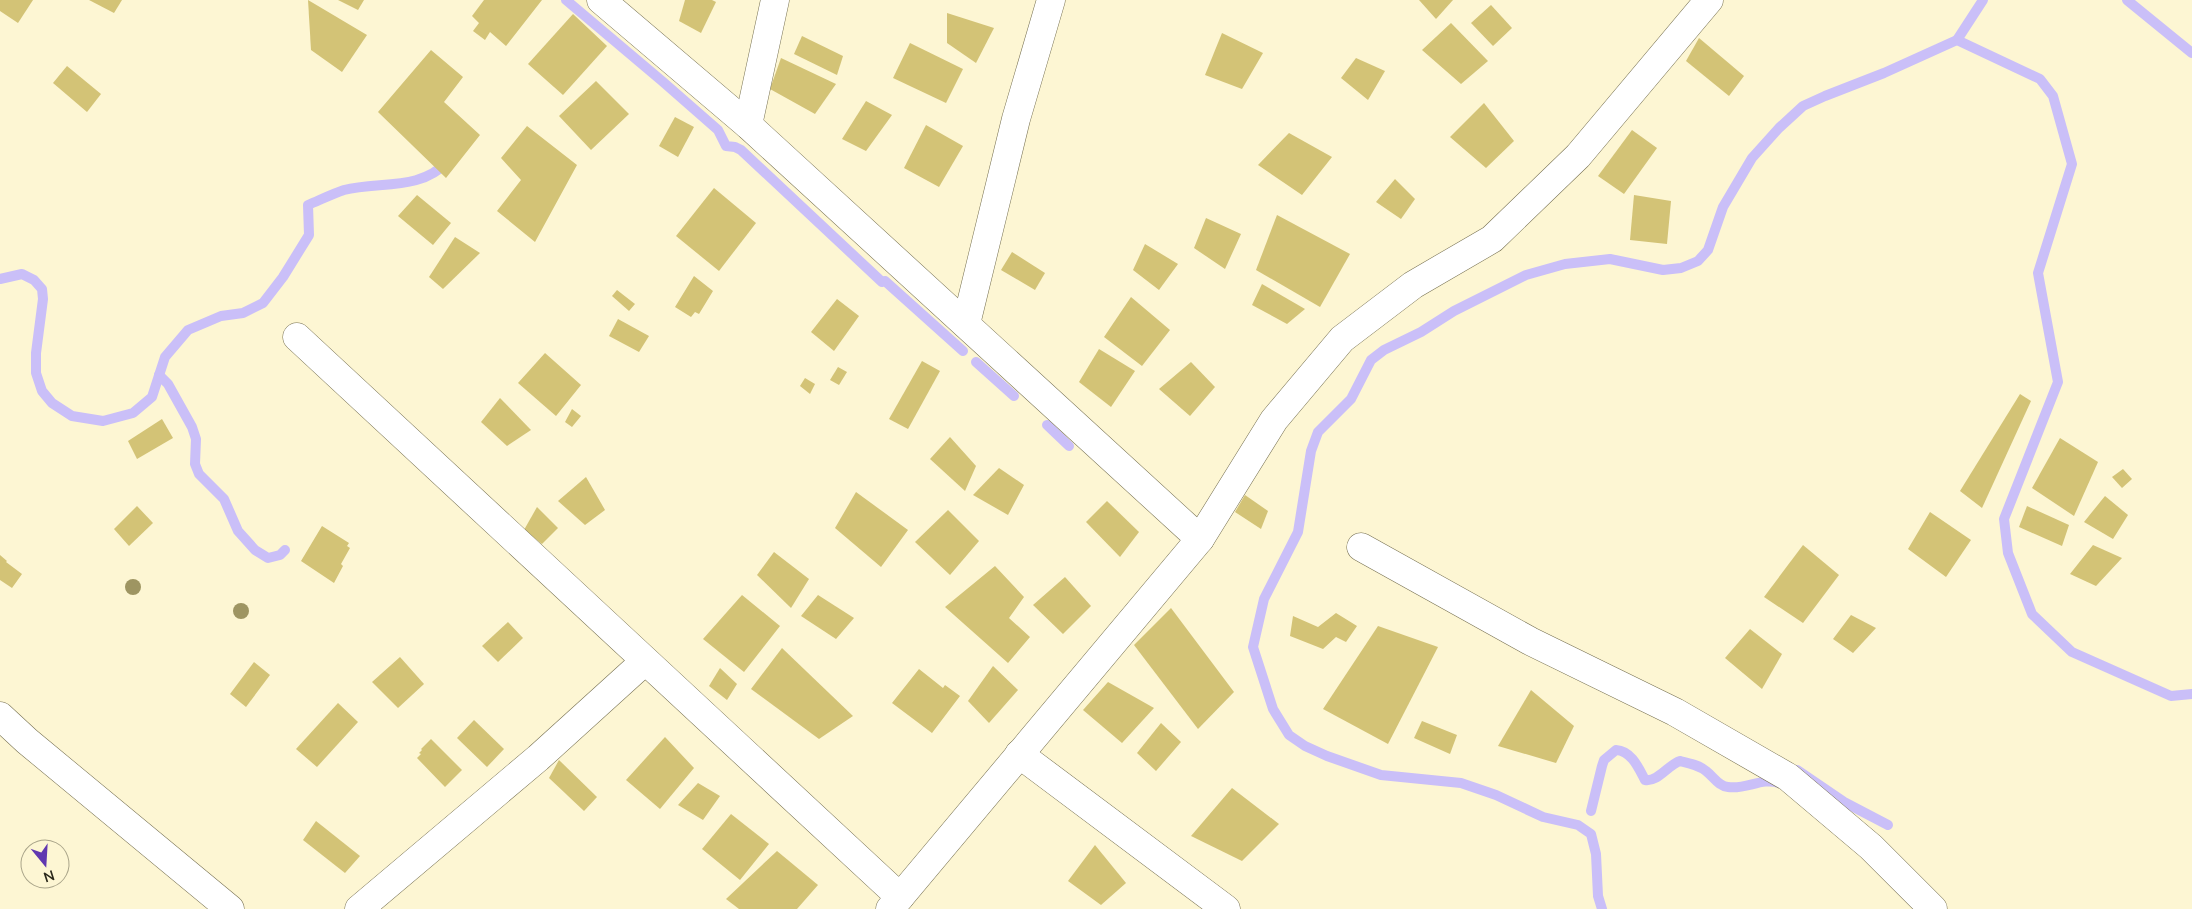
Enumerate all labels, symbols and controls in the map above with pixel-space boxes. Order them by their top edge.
north arrow [20,839,70,889]
text: N [41,865,57,887]

